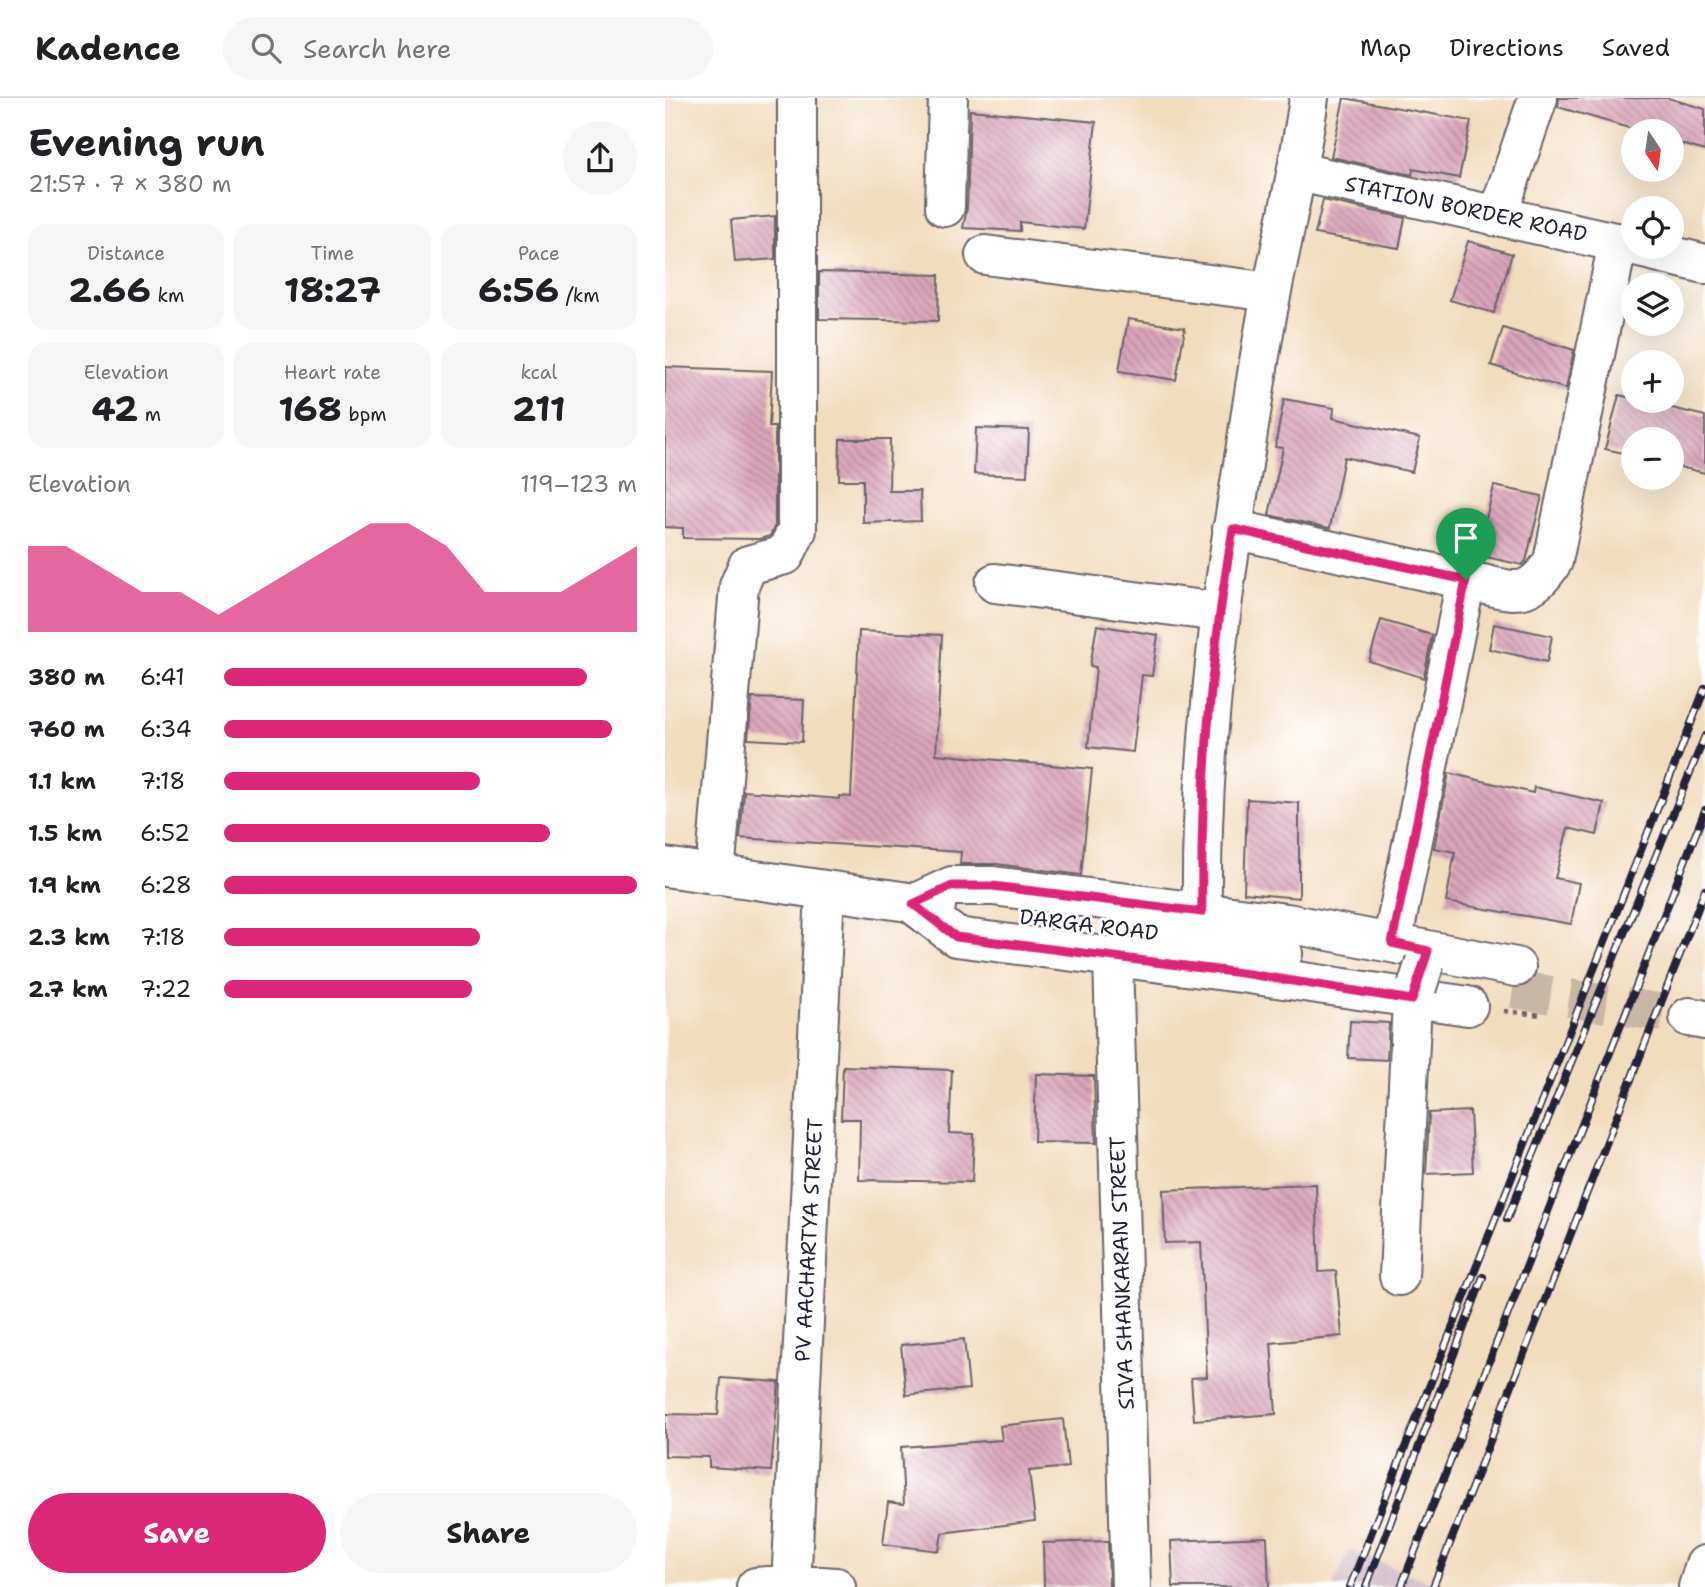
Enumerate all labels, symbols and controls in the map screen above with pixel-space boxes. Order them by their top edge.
search box [223,17,713,80]
text: Kadence [35,26,181,71]
icon: search [247,29,285,67]
text: Search here [303,31,451,66]
text: Map [1360,32,1411,64]
text: Directions [1449,32,1564,64]
text: Saved [1602,32,1670,64]
text: Evening run [28,117,265,168]
north arrow [1621,119,1683,182]
map controls [1621,119,1684,490]
button: share [563,121,637,195]
text: 21:57 · 7 × 380 m [28,169,232,199]
street label: STATION BORDER ROAD [1342,170,1590,248]
button: locate [1621,196,1684,259]
text: Distance [87,241,165,266]
text: Time [311,241,354,266]
text: Pace [518,241,560,266]
text: 2.66 [68,266,151,313]
text: 18:27 [284,266,381,313]
text: 6:56 [478,266,559,313]
button: layers [1621,273,1684,336]
text: km [151,283,184,308]
text: /km [559,283,600,308]
button: + [1621,350,1684,413]
text: Elevation [84,360,169,385]
text: Heart rate [284,360,381,385]
text: kcal [520,360,557,385]
text: 42 [91,385,138,432]
text: 168 [278,385,342,432]
text: 211 [512,385,566,432]
text: m [138,402,161,427]
text: bpm [342,402,387,427]
button: − [1621,427,1684,490]
text: Elevation [28,469,131,499]
text: 119–123 m [520,469,637,499]
pin [1436,508,1496,580]
icon: arrive [1447,519,1485,557]
text: 380 m [28,662,105,692]
text: 6:41 [140,662,185,692]
text: 760 m [28,714,105,744]
text: 6:34 [140,714,192,744]
text: 1.1 km [28,766,96,796]
text: 7:18 [140,766,185,796]
text: 1.5 km [28,818,102,848]
text: 6:52 [140,818,190,848]
text: 1.9 km [28,870,101,900]
text: 6:28 [140,870,192,900]
street label: DARGA ROAD [1018,903,1160,947]
text: 2.3 km [28,922,110,952]
text: 7:18 [140,922,185,952]
text: 2.7 km [28,974,108,1004]
text: 7:22 [140,974,191,1004]
street label: PV AACHARTYA STREET [789,1117,829,1363]
street label: SIVA SHANKARAN STREET [1103,1136,1141,1410]
button: Save [28,1493,326,1573]
button: Share [340,1493,637,1573]

